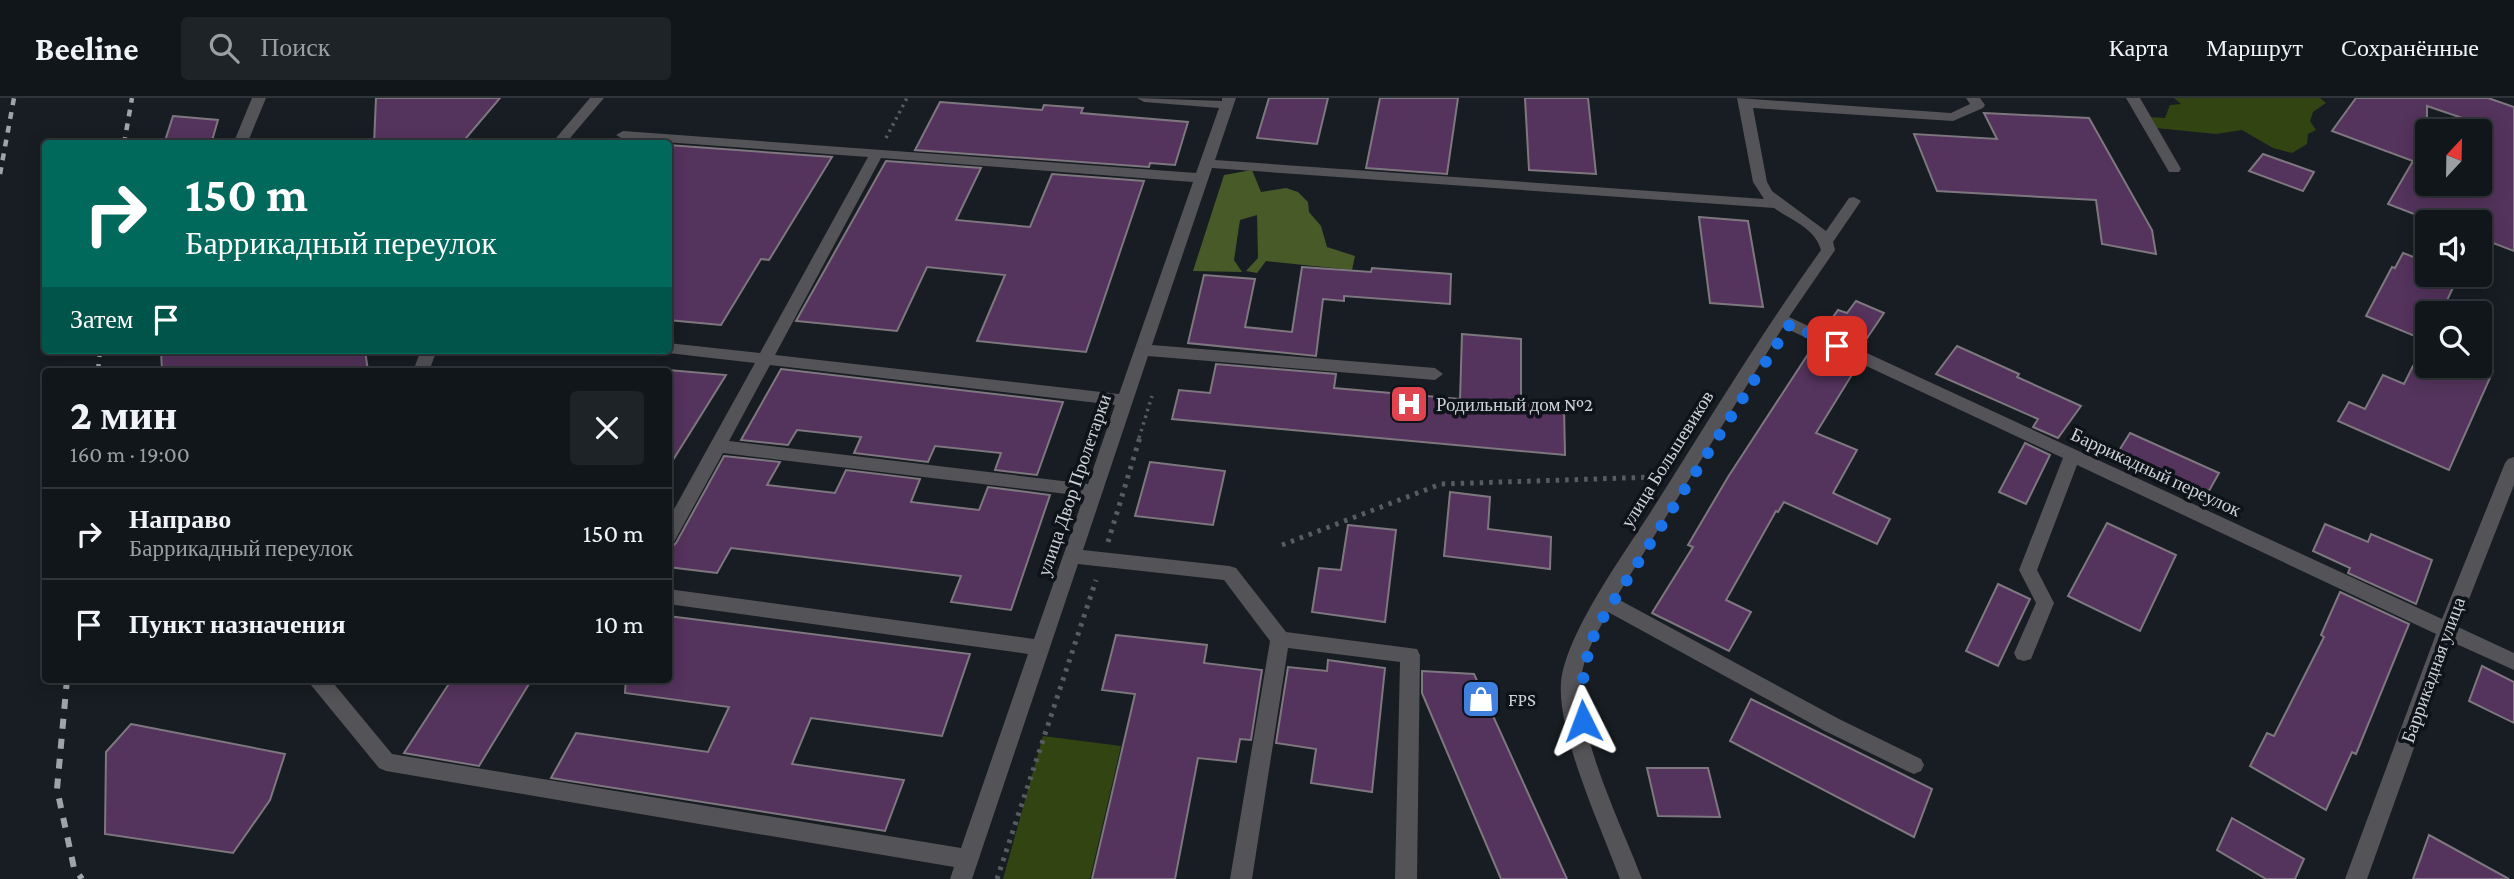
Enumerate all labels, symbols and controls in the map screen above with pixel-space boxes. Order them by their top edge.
search box [181,17,671,80]
icon: search [205,29,243,67]
text: Beeline [35,30,139,67]
text: Поиск [261,33,330,62]
text: Карта [2109,34,2168,61]
text: Маршрут [2206,34,2303,61]
text: Сохранённые [2341,34,2479,61]
north arrow [2415,119,2492,196]
map controls [2415,119,2492,378]
text: 150 m [185,167,308,222]
icon: right [70,168,161,259]
button: sound [2415,210,2492,287]
text: Баррикадный переулок [185,225,497,261]
icon: arrive [147,301,185,339]
button: search [2415,301,2492,378]
text: Затем [70,305,133,334]
pin [1807,316,1867,376]
icon: arrive [1818,327,1856,365]
hospital icon: Родильный дом №2 [1388,383,1430,425]
street label: улица Большевиков [1616,387,1718,531]
text: 2 мин [70,391,177,438]
button: close [570,391,644,465]
street label: улица Двор Пролетарки [1033,391,1115,579]
place label: Родильный дом №2 [1436,394,1593,415]
street label: Баррикадный переулок [2068,423,2245,521]
text: 160 m · 19:00 [70,441,190,467]
text: Направо [129,505,231,534]
icon: right [70,515,108,553]
text: 150 m [583,519,644,548]
text: Баррикадный переулок [129,535,353,561]
street label: Баррикадная улица [2397,594,2469,746]
icon: arrive [70,606,108,644]
text: Пункт назначения [129,610,346,639]
text: 10 m [595,610,644,639]
shop icon: FPS [1460,678,1502,720]
position arrow [1546,684,1620,758]
place label: FPS [1508,689,1536,710]

